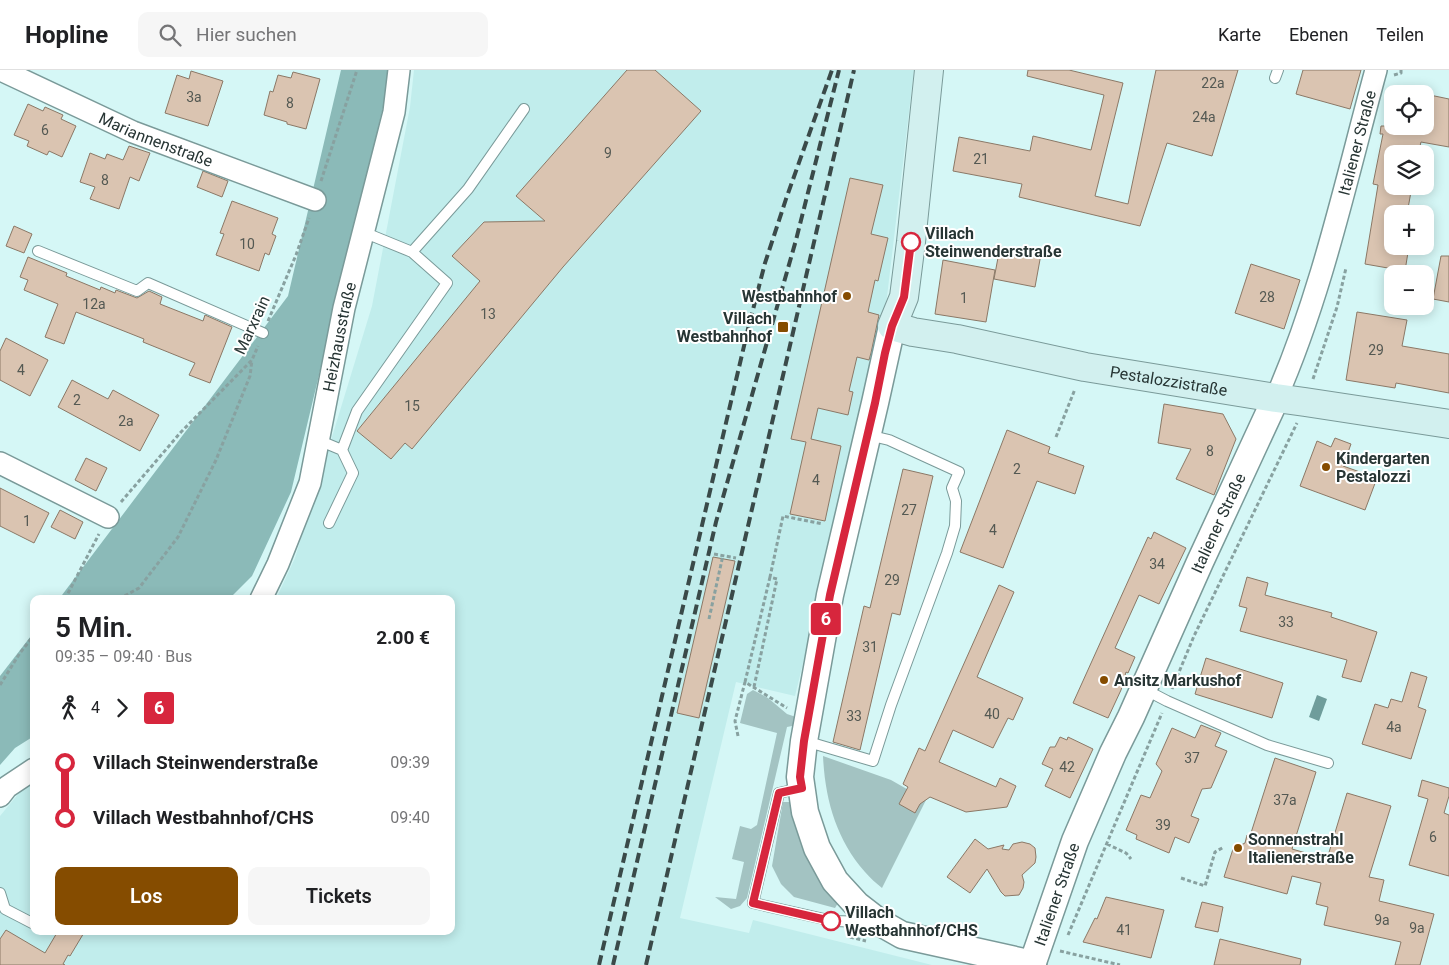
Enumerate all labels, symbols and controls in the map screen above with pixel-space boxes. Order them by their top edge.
search box [138,12,488,57]
text: Hopline [25,21,108,49]
icon: search [156,21,184,49]
text: Hier suchen [196,23,297,46]
text: Karte [1218,24,1261,45]
text: Ebenen [1289,24,1348,45]
text: Teilen [1376,24,1424,45]
house number: 22a [1201,75,1225,91]
map controls [1384,85,1434,315]
button: locate [1384,85,1434,135]
street label: Italiener Straße [1334,88,1380,197]
house number: 3a [186,89,202,105]
house number: 8 [286,95,294,111]
street label: Mariannenstraße [96,108,216,171]
house number: 24a [1192,109,1216,125]
house number: 6 [41,122,49,138]
house number: 9 [604,145,612,161]
button: layers [1384,145,1434,195]
house number: 21 [973,151,989,167]
house number: 8 [101,172,109,188]
button: + [1384,205,1434,255]
place label: Villach Steinwenderstraße [925,224,1062,261]
marker: Villach Steinwenderstraße [901,232,921,252]
house number: 10 [239,236,255,252]
button: − [1384,265,1434,315]
street label: Heizhausstraße [318,280,360,393]
place label: Westbahnhof [742,287,837,306]
house number: 28 [1259,289,1275,305]
marker: Westbahnhof [841,290,853,302]
house number: 1 [960,290,968,306]
street label: Marxrain [230,293,274,357]
house number: 12a [82,296,106,312]
house number: 13 [480,306,496,322]
place label: Villach Westbahnhof [677,309,772,346]
marker: Villach Westbahnhof [776,320,790,334]
house number: 29 [1368,342,1384,358]
house number: 4 [17,362,25,378]
street label: Pestalozzistraße [1109,362,1229,399]
house number: 2 [73,392,81,408]
house number: 15 [404,398,420,414]
house number: 2a [118,413,134,429]
house number: 8 [1206,443,1214,459]
place label: Kindergarten Pestalozzi [1336,449,1430,486]
house number: 2 [1013,461,1021,477]
marker: Kindergarten Pestalozzi [1320,461,1332,473]
street label: Italiener Straße [1187,470,1249,576]
house number: 4 [812,472,820,488]
house number: 27 [901,502,917,518]
house number: 1 [23,513,31,529]
house number: 4 [989,522,997,538]
house number: 34 [1149,556,1165,572]
house number: 29 [884,572,900,588]
line badge: 6 [810,603,842,635]
text: 6 [821,608,831,629]
text: 5 Min. [55,611,133,644]
house number: 33 [1278,614,1294,630]
text: 2.00 € [376,626,430,649]
house number: 31 [862,639,878,655]
text: 09:35 – 09:40 · Bus [55,647,192,666]
place label: Ansitz Markushof [1114,671,1242,690]
marker: Ansitz Markushof [1098,674,1110,686]
icon: walk [55,694,83,722]
icon: forward [108,694,136,722]
text: 6 [154,697,164,718]
text: 4 [91,698,100,717]
house number: 40 [984,706,1000,722]
house number: 33 [846,708,862,724]
house number: 4a [1386,719,1402,735]
house number: 37 [1184,750,1200,766]
text: Villach Steinwenderstraße [93,751,318,774]
text: 09:39 [390,753,430,772]
house number: 42 [1059,759,1075,775]
house number: 37a [1273,792,1297,808]
text: Villach Westbahnhof/CHS [93,806,314,829]
text: 09:40 [390,808,430,827]
house number: 39 [1155,817,1171,833]
house number: 6 [1429,829,1437,845]
place label: Sonnenstrahl Italienerstraße [1248,830,1354,867]
street label: Italiener Straße [1030,840,1083,948]
marker: Sonnenstrahl Italienerstraße [1232,842,1244,854]
button: Los [55,867,238,925]
button: Tickets [248,867,430,925]
place label: Villach Westbahnhof/CHS [845,903,978,940]
marker: Villach Westbahnhof/CHS [821,911,841,931]
house number: 9a [1374,912,1390,928]
house number: 9a [1409,920,1425,936]
house number: 41 [1116,922,1132,938]

